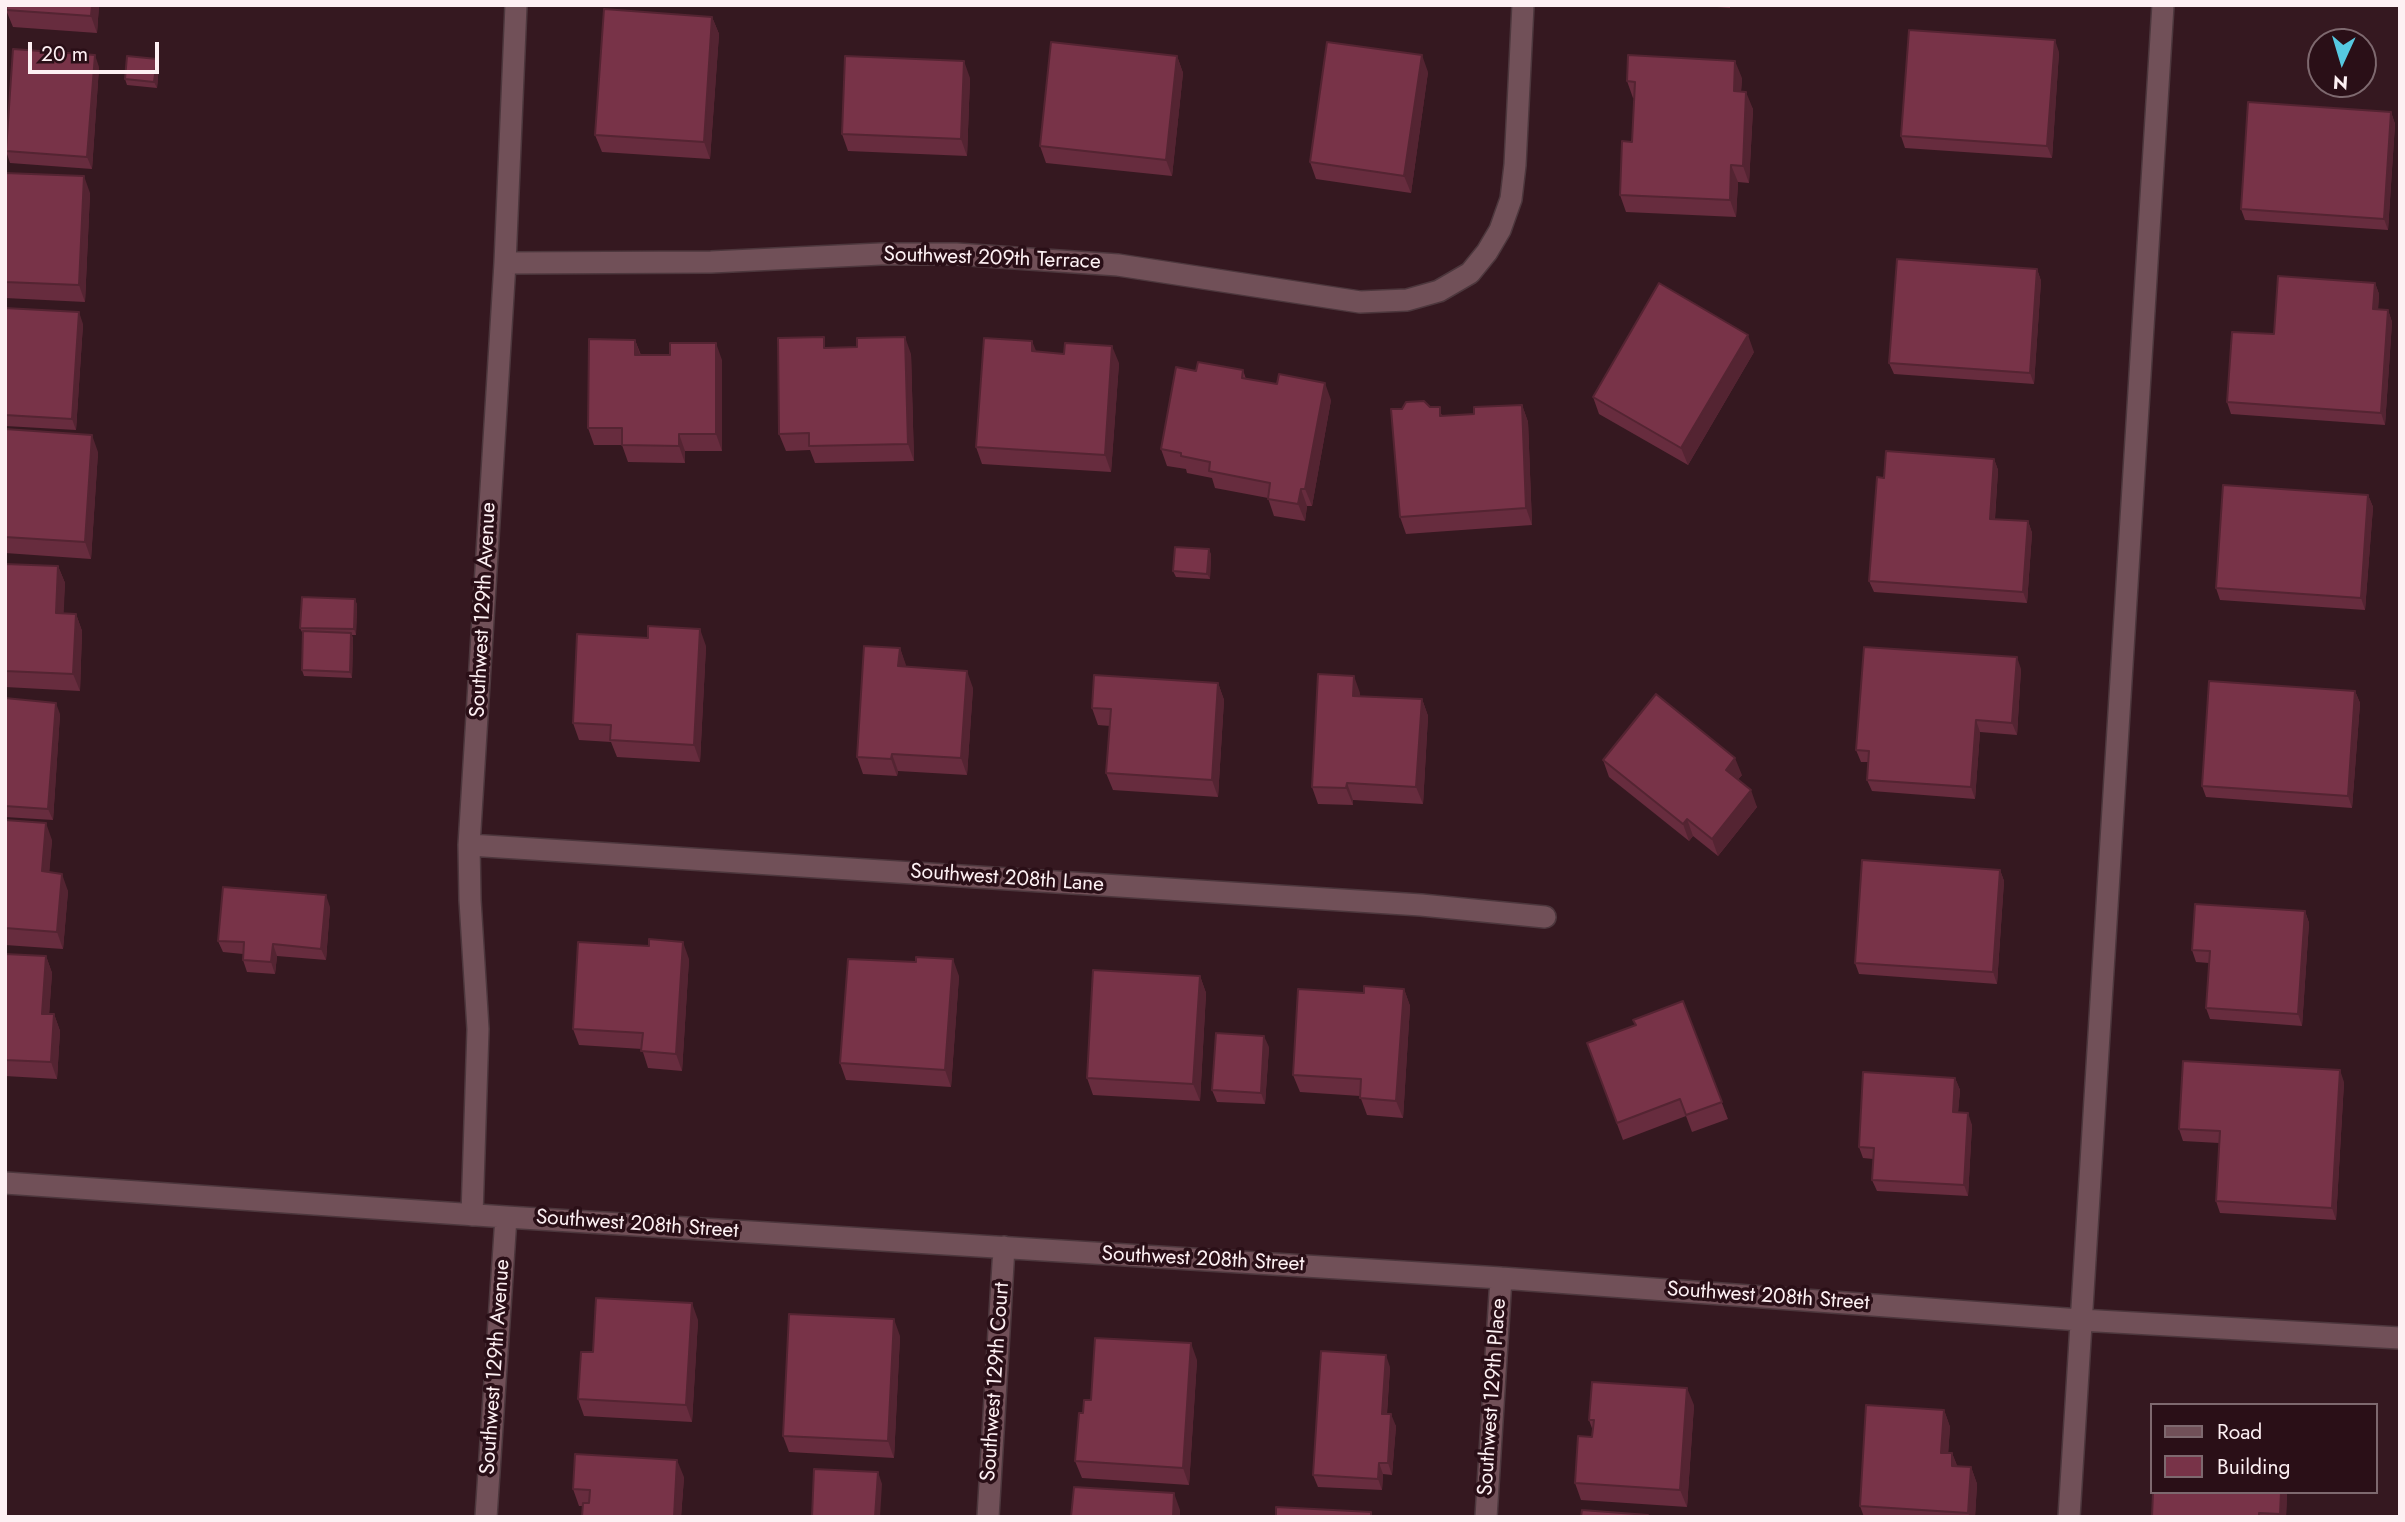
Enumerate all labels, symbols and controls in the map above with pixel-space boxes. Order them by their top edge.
scale bar [32,28,163,72]
north arrow [2307,28,2377,98]
text: 20 m [41,39,88,69]
text: N [2332,68,2349,96]
street label: Southwest 209th Terrace [883,243,1101,275]
street label: Southwest 129th Avenue [466,502,502,718]
street label: Southwest 208th Lane [909,860,1105,898]
street label: Southwest 208th Street [535,1205,739,1245]
street label: Southwest 208th Street [1101,1242,1305,1278]
street label: Southwest 129th Avenue [476,1258,516,1476]
street label: Southwest 208th Street [1666,1277,1870,1317]
street label: Southwest 129th Court [976,1282,1016,1482]
street label: Southwest 129th Place [1474,1298,1512,1496]
legend [2150,1403,2377,1494]
text: Road [2217,1417,2262,1447]
text: Building [2217,1452,2290,1482]

